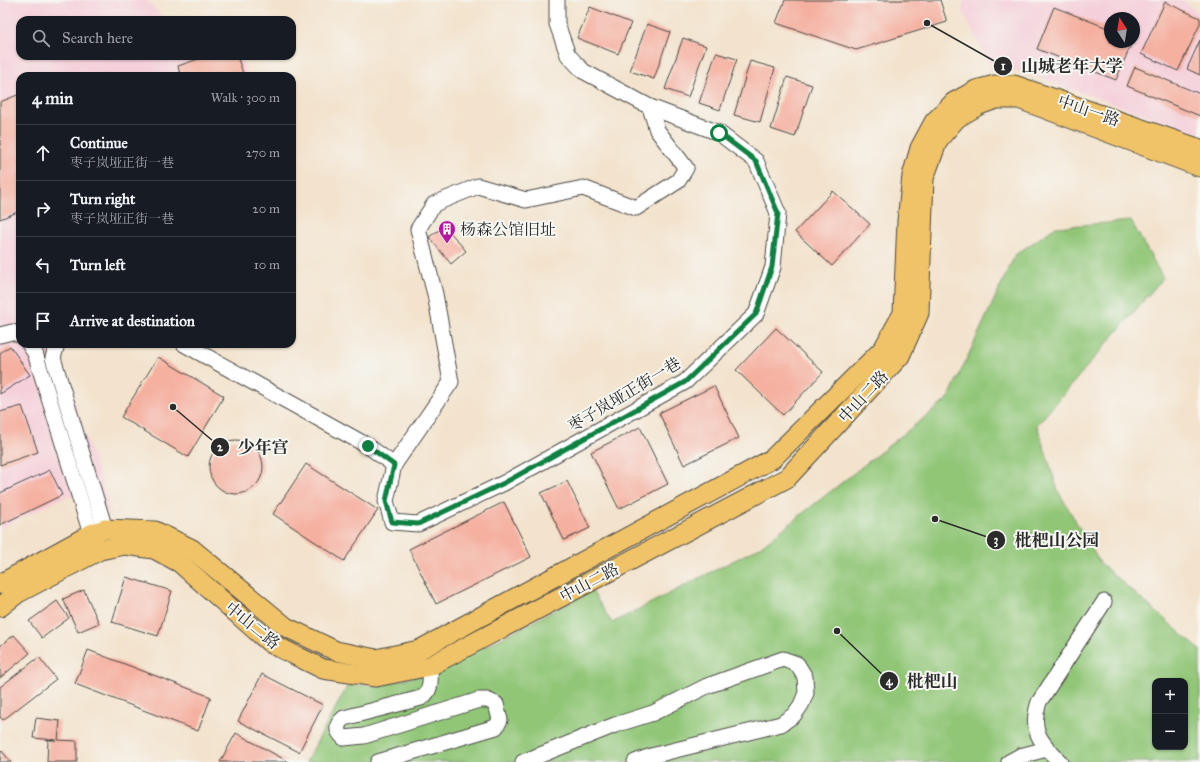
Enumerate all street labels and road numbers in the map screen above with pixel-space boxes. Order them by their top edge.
street label: 中山一路 [1055,91,1122,130]
street label: 枣子岚垭正街一巷 [564,353,684,436]
street label: 中山二路 [835,366,892,426]
street label: 中山二路 [557,559,622,606]
street label: 中山二路 [222,598,284,653]

